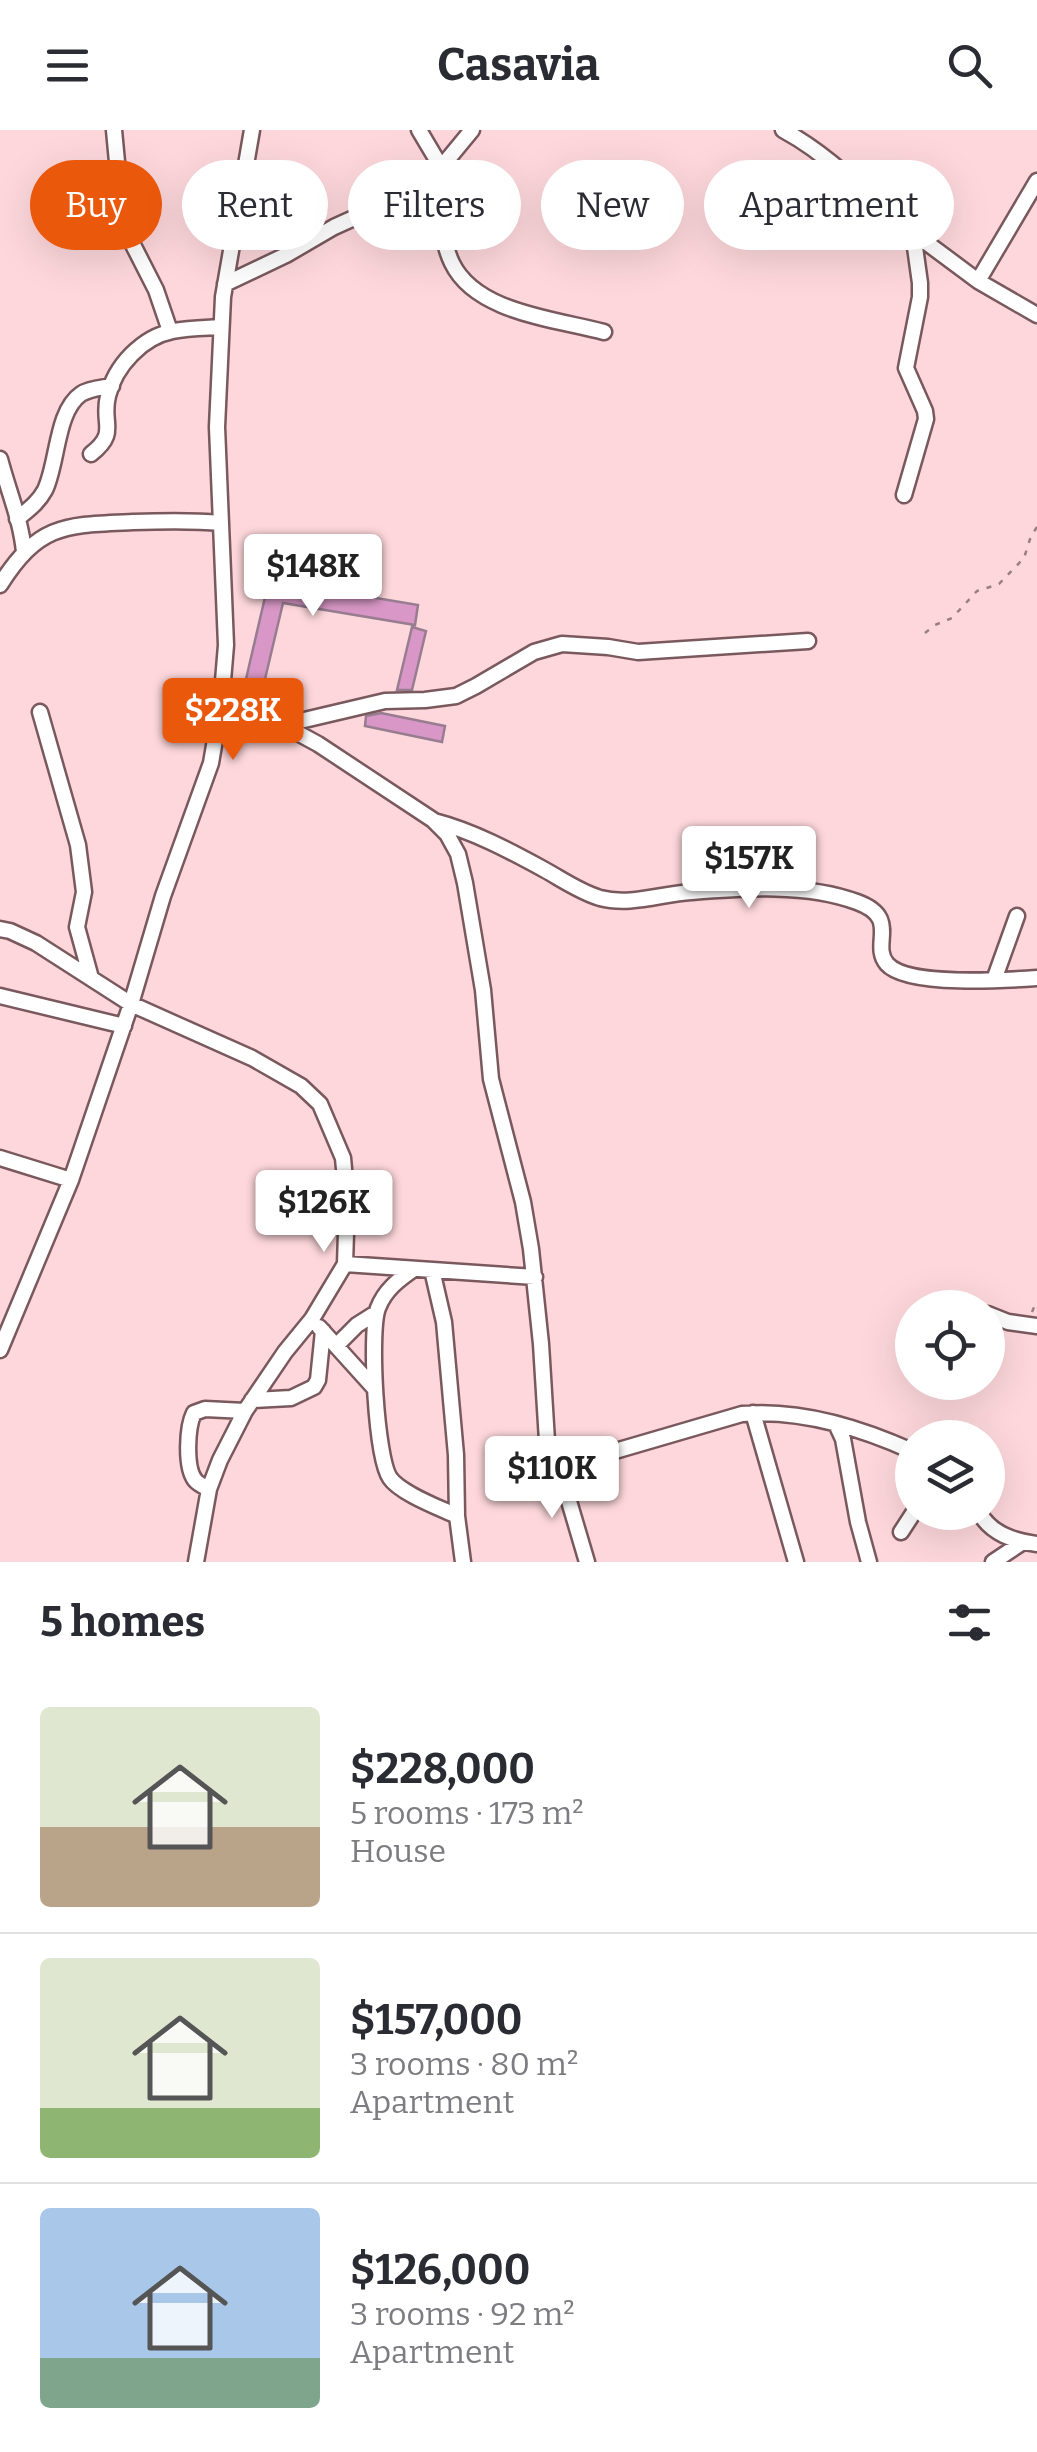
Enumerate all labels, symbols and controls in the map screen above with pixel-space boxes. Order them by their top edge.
icon: menu [40,38,95,93]
text: Casavia [437,38,600,92]
icon: search [942,38,997,93]
chip: Buy [30,160,162,250]
chip: Rent [182,160,328,250]
chip: Filters [348,160,521,250]
chip: New [541,160,684,250]
chip: Apartment [704,160,954,250]
pin: $148K [243,534,383,619]
text: $148K [266,547,360,585]
pin: $228K [163,678,303,763]
text: $228K [184,691,282,729]
pin: $157K [679,826,819,911]
text: $157K [704,839,794,877]
pin: $126K [254,1170,394,1255]
text: $126K [278,1183,371,1221]
map controls [895,1290,1005,1530]
button: locate [895,1290,1005,1400]
button: layers [895,1420,1005,1530]
pin: $110K [482,1436,622,1521]
text: $110K [507,1449,597,1487]
icon: filters [942,1595,997,1650]
text: 5 homes [40,1597,205,1647]
text: $228,000 [350,1744,535,1794]
icon: home [120,1747,240,1867]
text: 5 rooms · 173 m² [350,1794,584,1832]
text: House [350,1832,446,1870]
text: $157,000 [350,1995,523,2045]
icon: home [120,1998,240,2118]
text: 3 rooms · 80 m² [350,2045,578,2083]
text: Apartment [350,2083,514,2121]
text: $126,000 [350,2245,530,2295]
icon: home [120,2248,240,2368]
text: 3 rooms · 92 m² [350,2295,575,2333]
text: Apartment [350,2333,514,2371]

